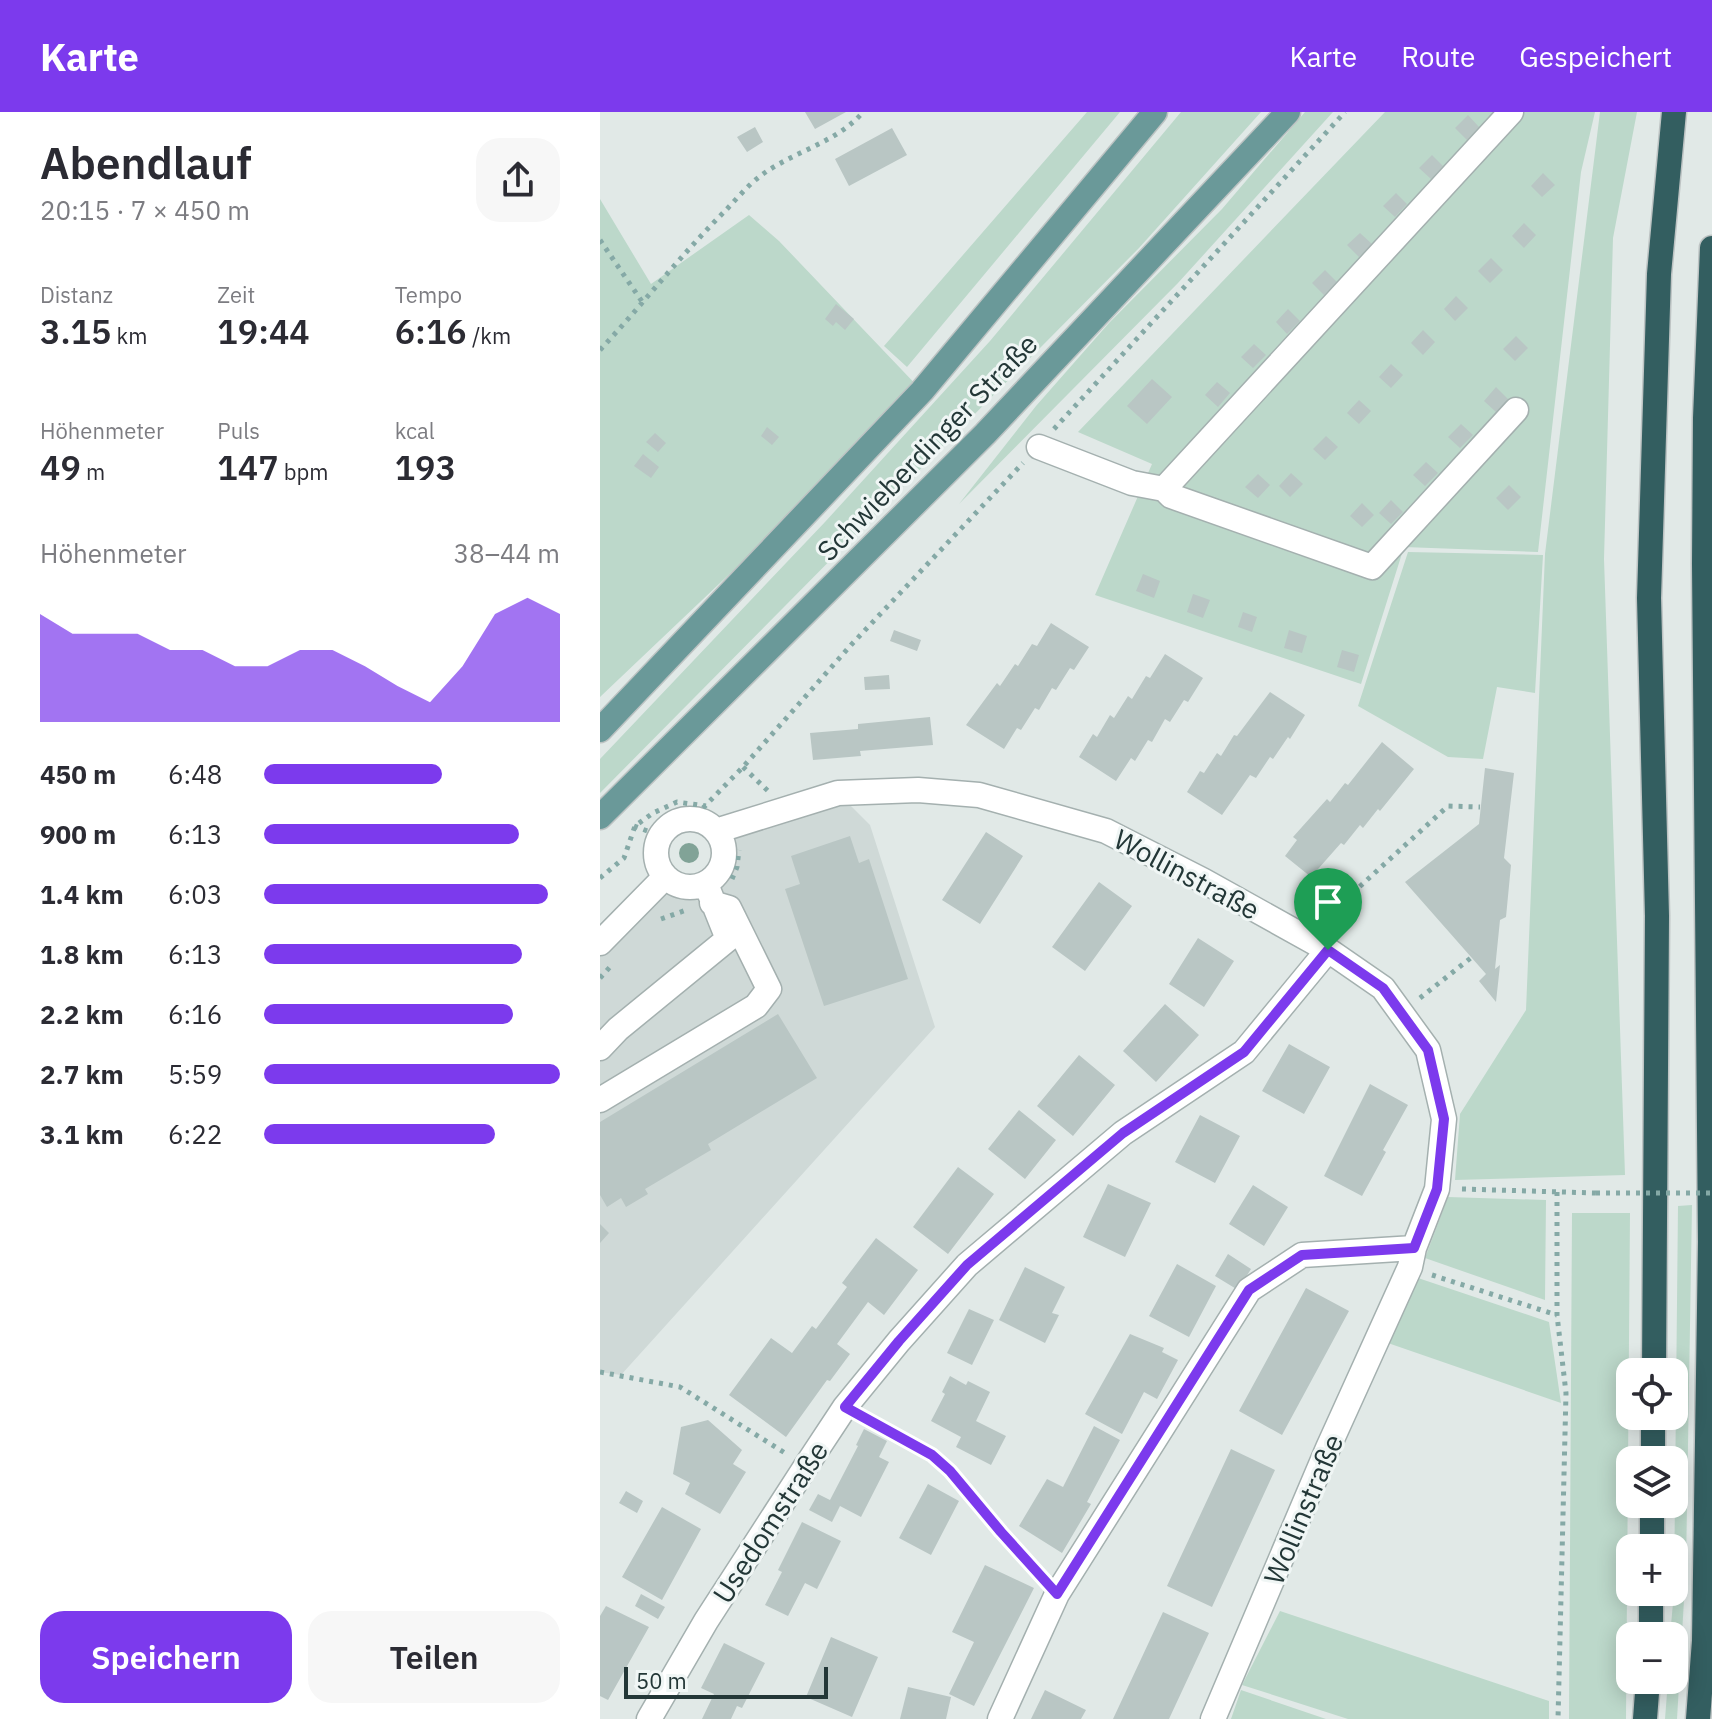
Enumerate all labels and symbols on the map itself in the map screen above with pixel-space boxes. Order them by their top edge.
street label: Schwieberdinger Straße [809,325,1045,569]
street label: Wollinstraße [1108,820,1266,928]
pin [1294,868,1362,950]
street label: Wollinstraße [1255,1428,1351,1590]
street label: Usedomstraße [704,1434,836,1610]
scale bar [624,1663,828,1699]

